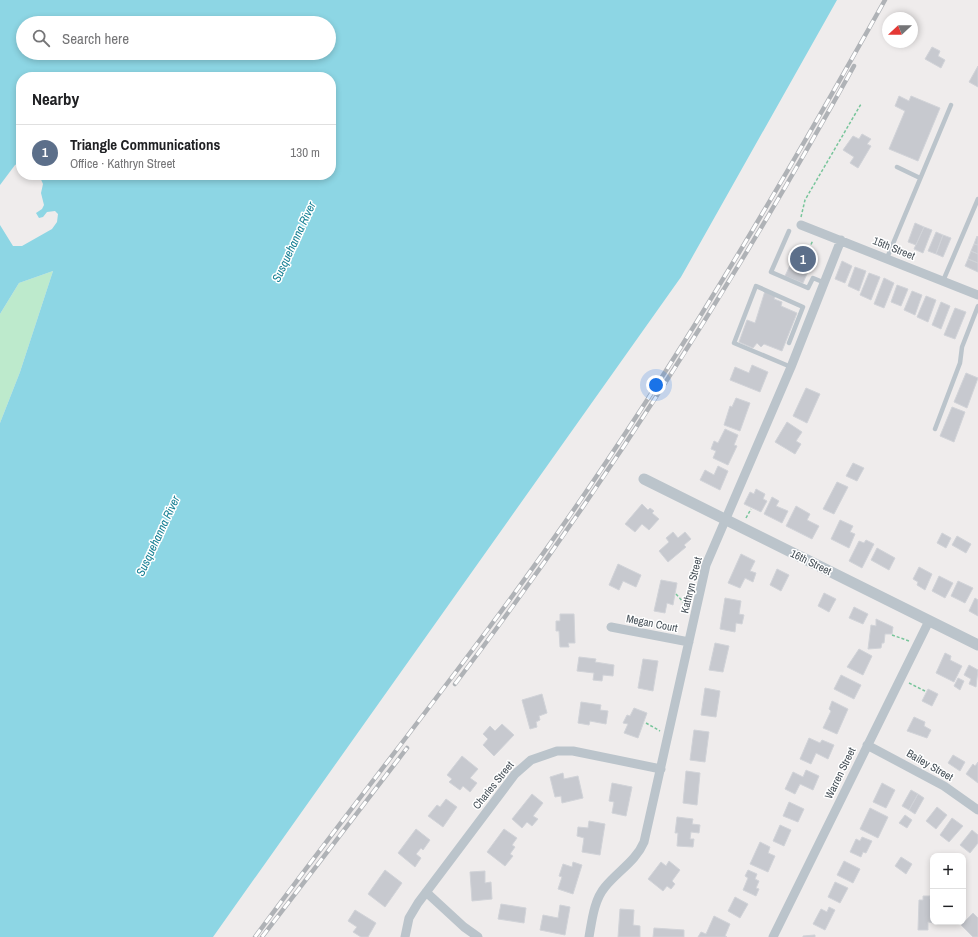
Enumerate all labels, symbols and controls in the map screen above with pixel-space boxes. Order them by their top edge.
north arrow [882,12,918,48]
search box [16,16,336,60]
icon: search [30,27,52,49]
text: Search here [62,28,129,49]
text: Nearby [32,87,79,110]
text: Triangle Communications [70,134,220,155]
text: 1 [42,144,48,161]
text: 130 m [290,144,320,161]
text: Office · Kathryn Street [70,155,175,172]
water label: Susquehanna River [268,199,320,285]
street label: 15th Street [871,233,918,263]
pin: 1 [790,244,816,274]
your location [646,375,666,395]
water label: Susquehanna River [132,493,184,579]
street label: 16th Street [788,546,834,578]
street label: Kathryn Street [677,555,705,615]
street label: Megan Court [625,611,679,635]
street label: Warren Street [821,744,859,801]
street label: Bailey Street [904,746,956,784]
street label: Charles Street [469,758,517,812]
map controls [930,853,966,925]
button: + [930,853,966,889]
button: − [930,889,966,925]

